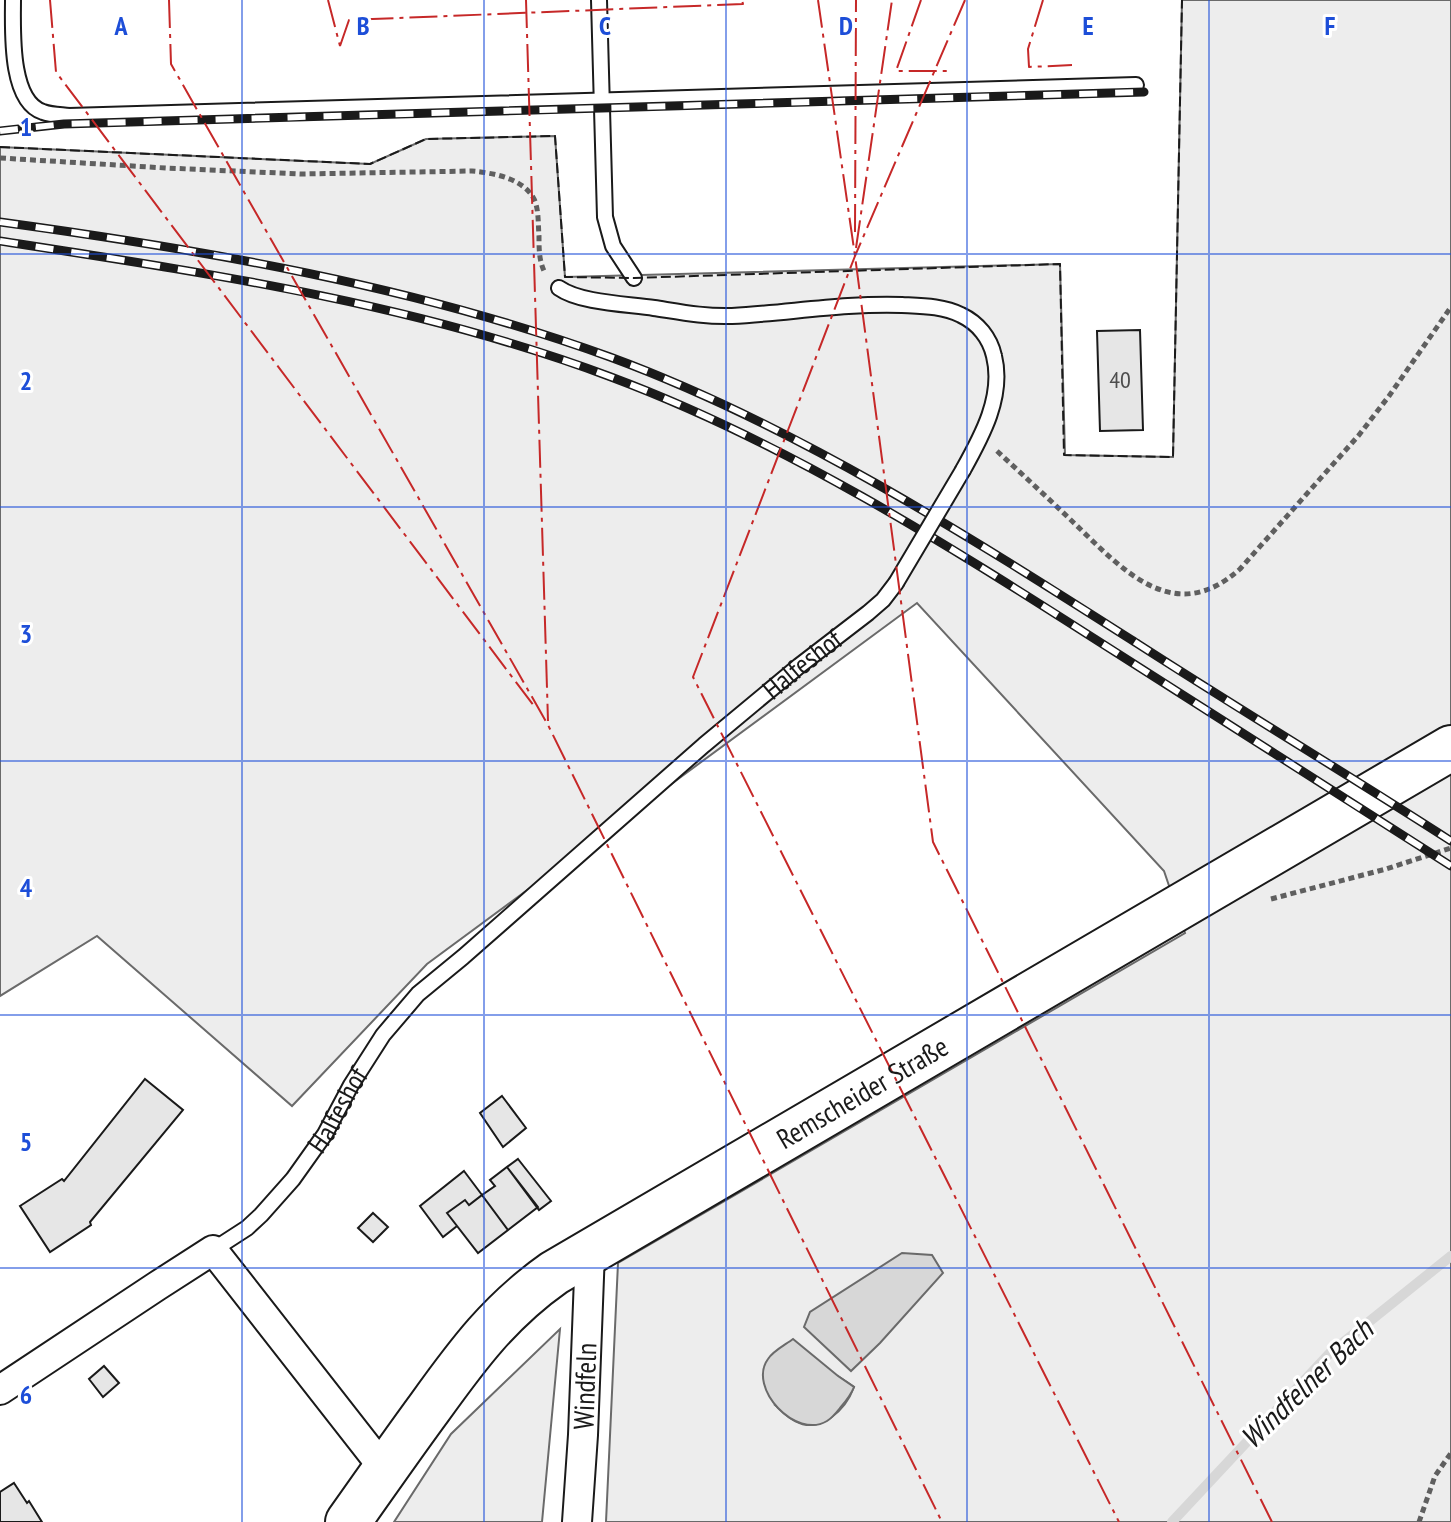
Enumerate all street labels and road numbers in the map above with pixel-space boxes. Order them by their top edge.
street label: Halfeshof [754,620,851,707]
street label: Remscheider Straße [770,1027,955,1157]
street label: Halfeshof [298,1058,377,1160]
street label: Windfeln [564,1342,604,1430]

